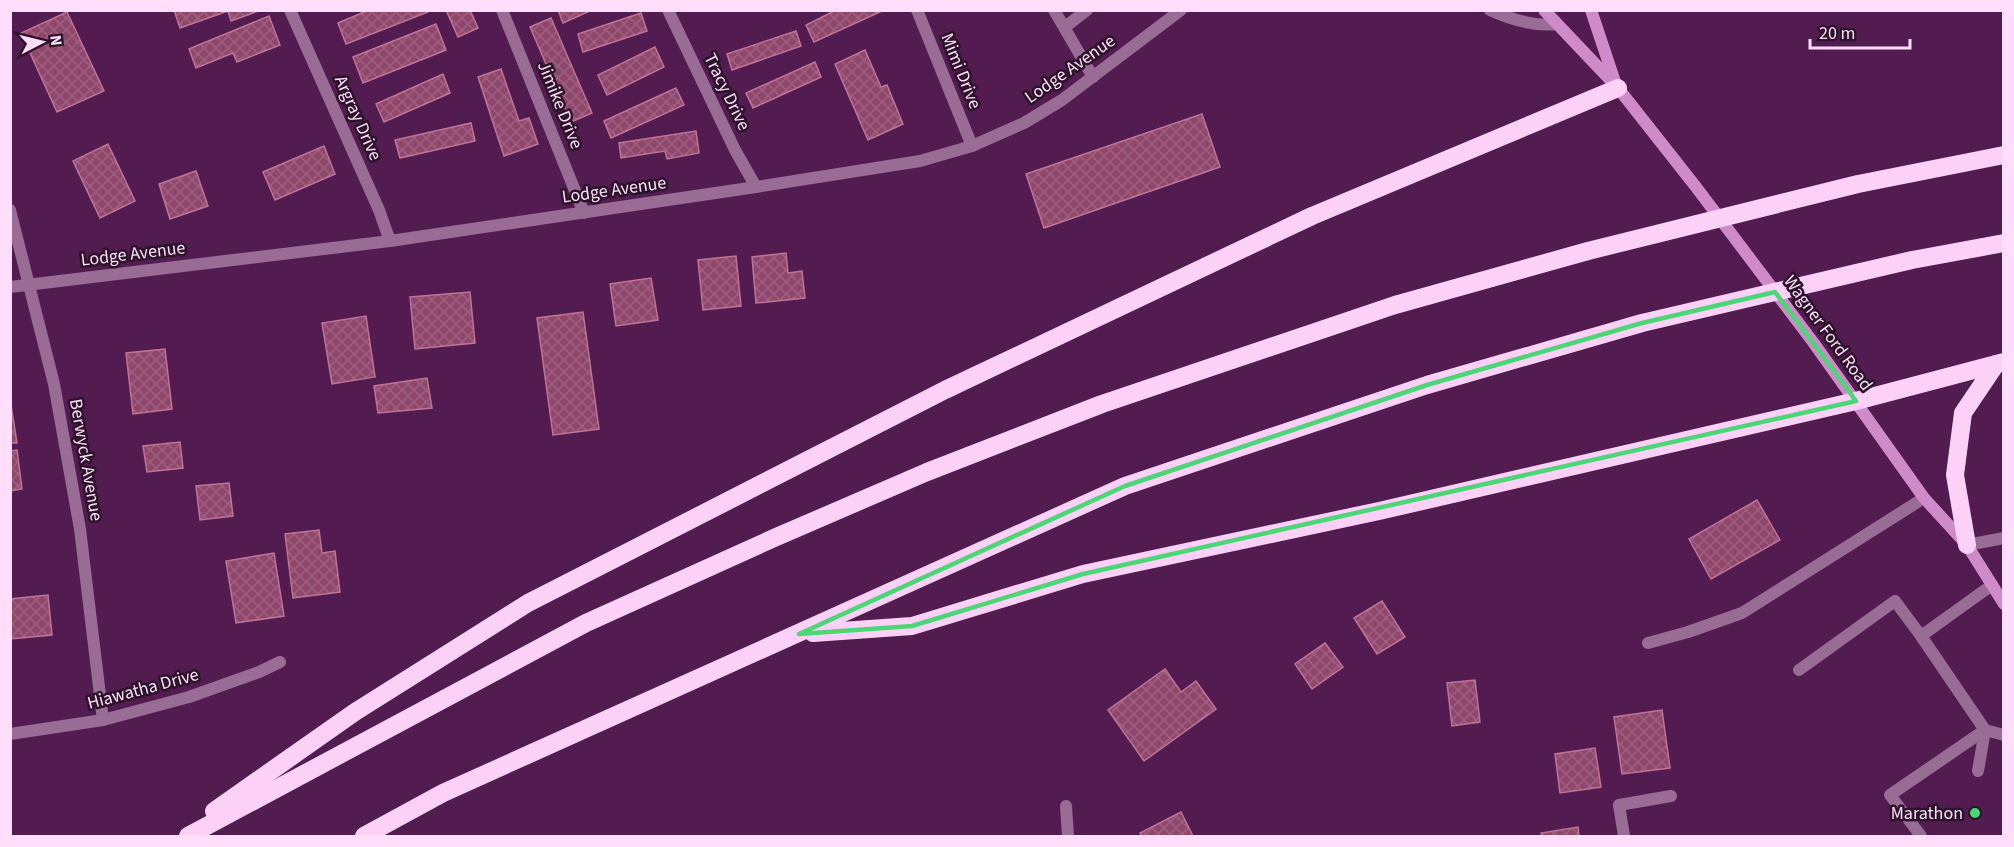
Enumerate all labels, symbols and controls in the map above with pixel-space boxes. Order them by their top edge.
north arrow [12,12,72,72]
scale bar [1810,12,1910,50]
text: 20 m [1819,21,1855,46]
street label: Mimi Drive [935,29,988,113]
street label: Lodge Avenue [1020,29,1120,109]
text: N [44,34,67,47]
street label: Tracy Drive [698,49,756,135]
street label: Jimike Drive [531,57,589,153]
street label: Argray Drive [328,71,388,165]
street label: Lodge Avenue [560,170,668,210]
street label: Lodge Avenue [79,235,187,273]
street label: Wagner Ford Road [1778,270,1878,396]
street label: Berwyck Avenue [63,397,109,523]
street label: Hiawatha Drive [85,662,202,716]
place label: Marathon [1891,801,1963,826]
marker: Marathon [1968,806,1982,820]

